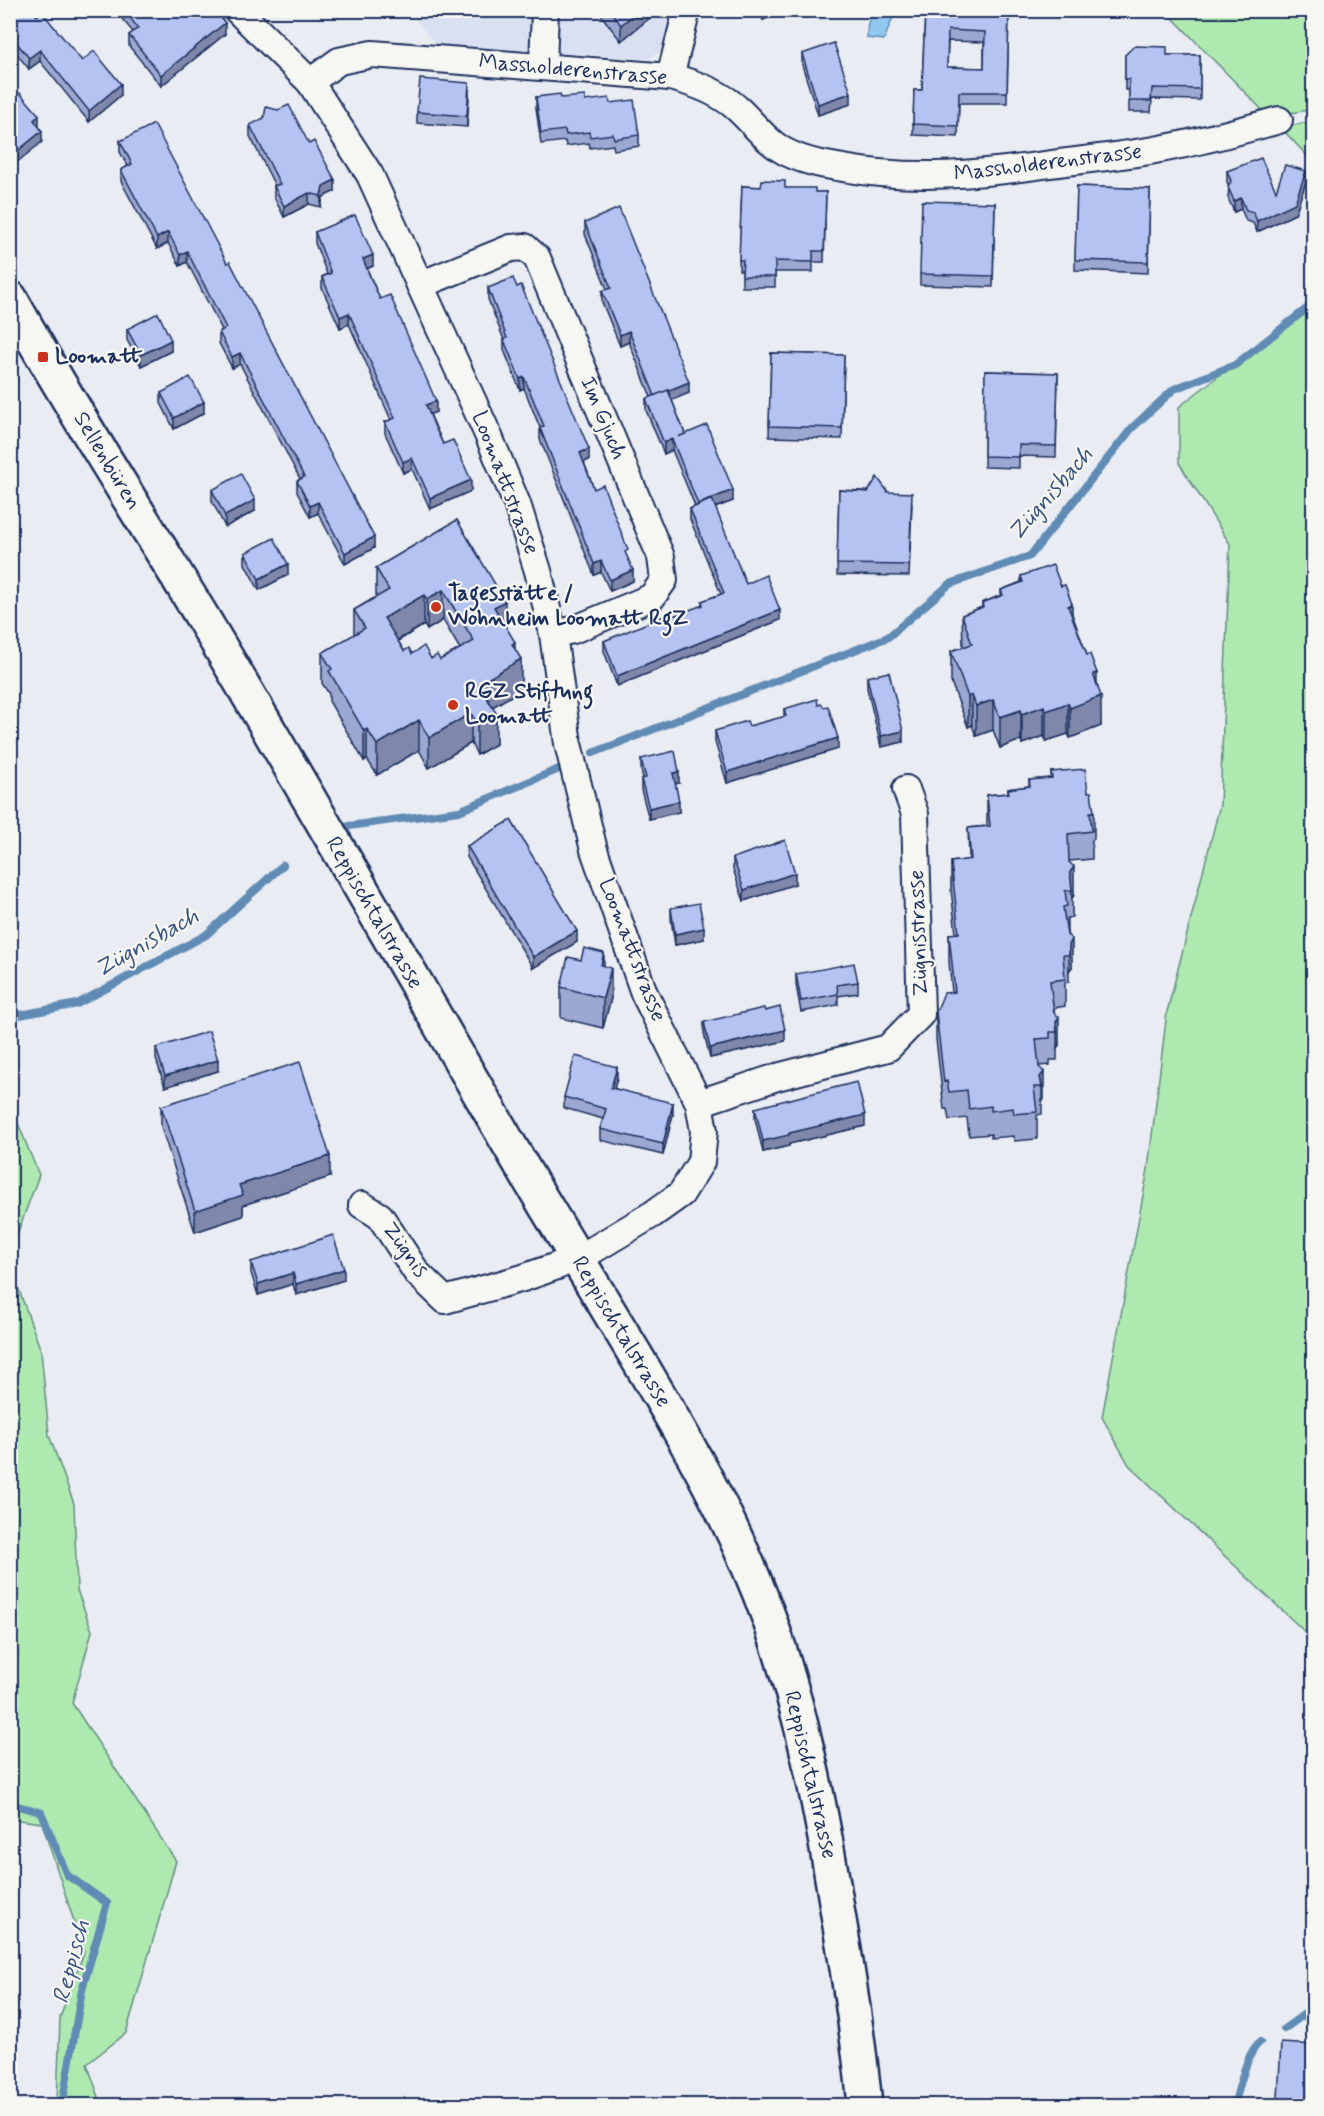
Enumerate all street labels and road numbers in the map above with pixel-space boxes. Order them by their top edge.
street label: Massholderenstrasse [478,48,668,92]
street label: Massholderenstrasse [952,138,1144,188]
street label: Im Gjuch [573,372,633,464]
street label: Sellenbüren [67,407,147,515]
street label: Loomattstrasse [465,407,545,559]
street label: Reppischtalstrasse [319,832,429,994]
street label: Zügnisstrasse [903,869,936,997]
street label: Loomattstrasse [592,874,672,1026]
street label: Zügnis [375,1217,435,1284]
street label: Reppischtalstrasse [565,1251,677,1413]
street label: Reppischtalstrasse [777,1688,843,1862]

